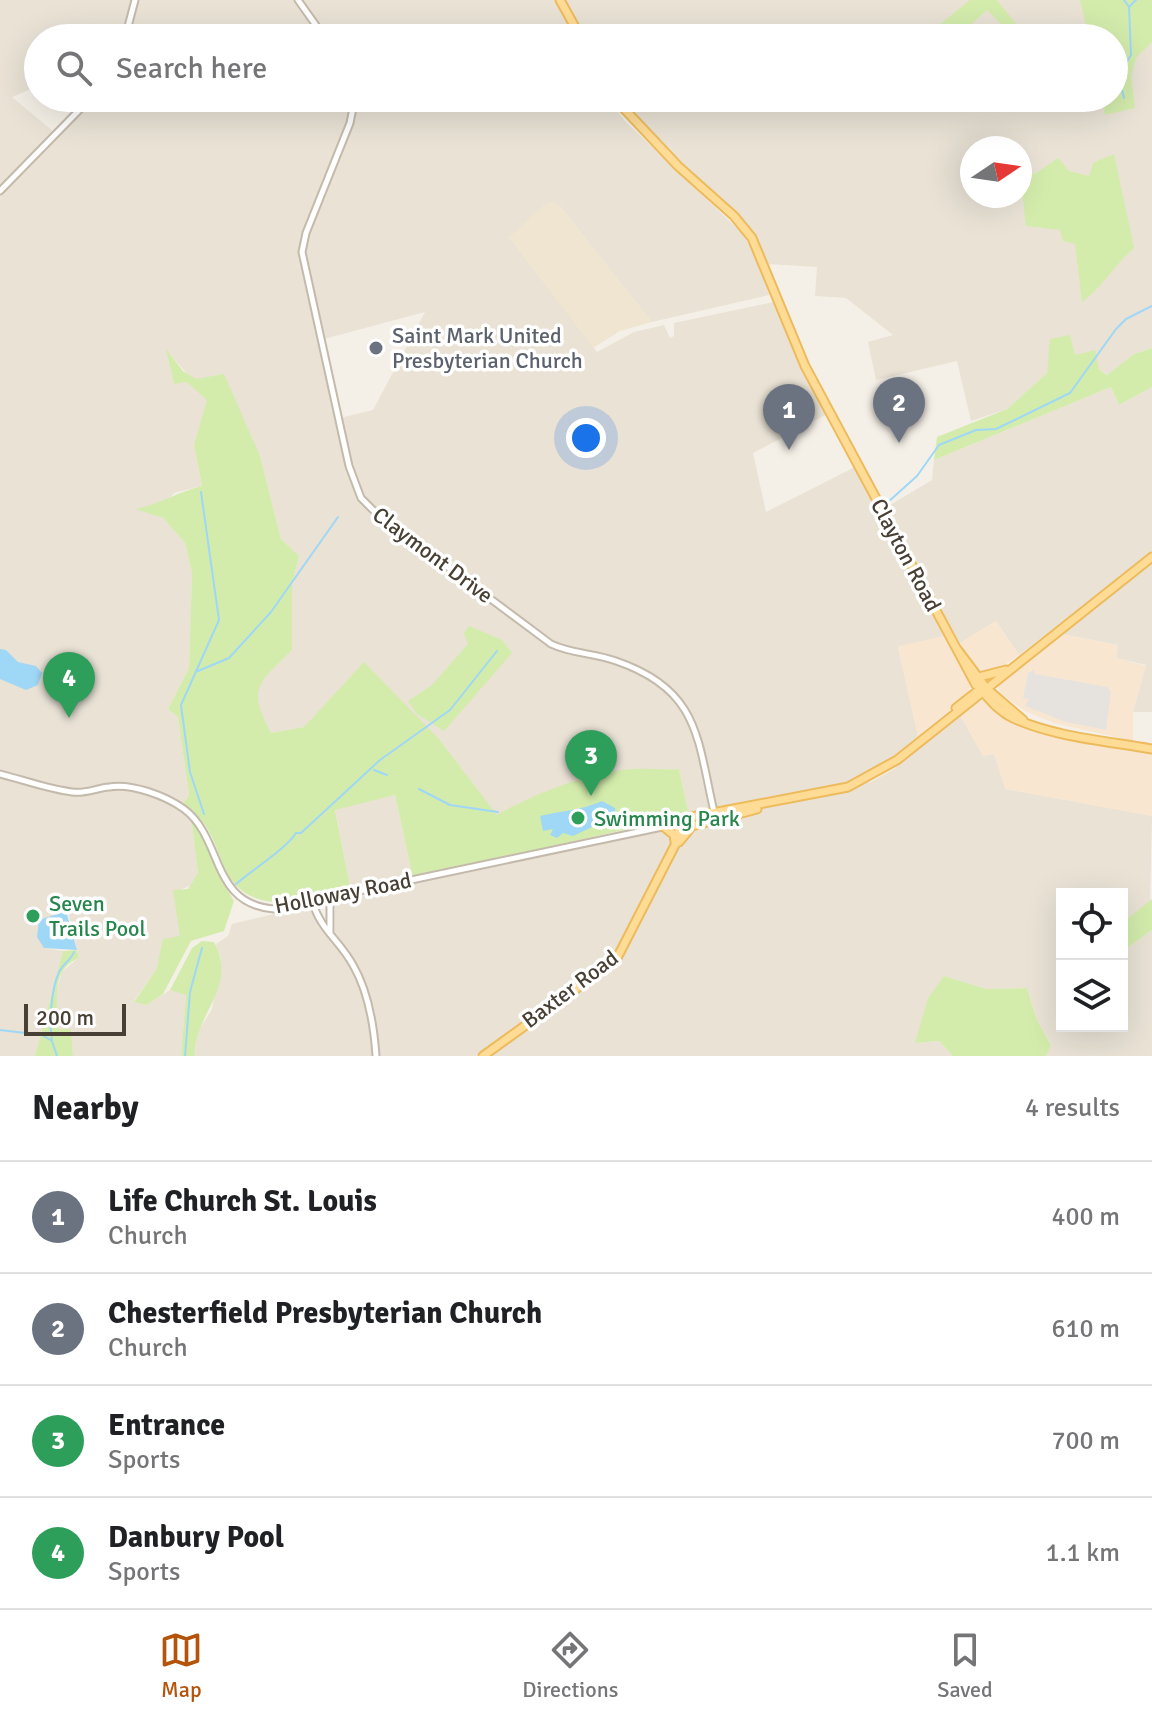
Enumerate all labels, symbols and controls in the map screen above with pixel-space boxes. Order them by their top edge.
search box [24,24,1128,112]
icon: search [52,46,96,90]
text: Search here [116,50,267,87]
north arrow [960,136,1032,208]
place label: Saint Mark United Presbyterian Church [392,322,583,374]
marker: Saint Mark United Presbyterian Church [367,339,385,357]
pin: 2 [873,377,925,443]
pin: 1 [763,384,815,450]
your location [566,418,606,458]
street label: Clayton Road [865,494,947,616]
street label: Claymont Drive [368,501,498,609]
pin: 4 [43,652,95,718]
pin: 3 [565,730,617,796]
place label: Swimming Park [594,805,740,832]
marker: Swimming Park [569,809,587,827]
street label: Holloway Road [272,867,414,919]
map controls [1056,888,1128,1032]
button: locate [1056,888,1128,960]
place label: Seven Trails Pool [49,890,146,942]
marker: Seven Trails Pool [24,907,42,925]
street label: Baxter Road [517,944,623,1034]
button: layers [1056,960,1128,1032]
scale bar [24,1000,126,1036]
text: 200 m [36,1004,94,1031]
text: Nearby [32,1087,139,1129]
text: 4 results [1025,1092,1120,1124]
text: Life Church St. Louis [108,1183,377,1220]
text: 1 [51,1201,65,1233]
text: 400 m [1051,1201,1120,1233]
text: Church [108,1220,188,1252]
text: Chesterfield Presbyterian Church [108,1295,542,1332]
text: 2 [51,1313,65,1345]
text: 610 m [1051,1313,1120,1345]
text: Church [108,1332,188,1364]
text: Entrance [108,1407,225,1444]
text: 3 [51,1425,65,1457]
text: 700 m [1051,1425,1120,1457]
text: Sports [108,1444,180,1476]
text: Danbury Pool [108,1519,284,1556]
text: 4 [51,1537,65,1569]
text: 1.1 km [1046,1537,1120,1569]
text: Sports [108,1556,180,1588]
tab: Map [159,1628,203,1703]
tab: Directions [522,1628,618,1703]
tab: Saved [937,1628,993,1703]

